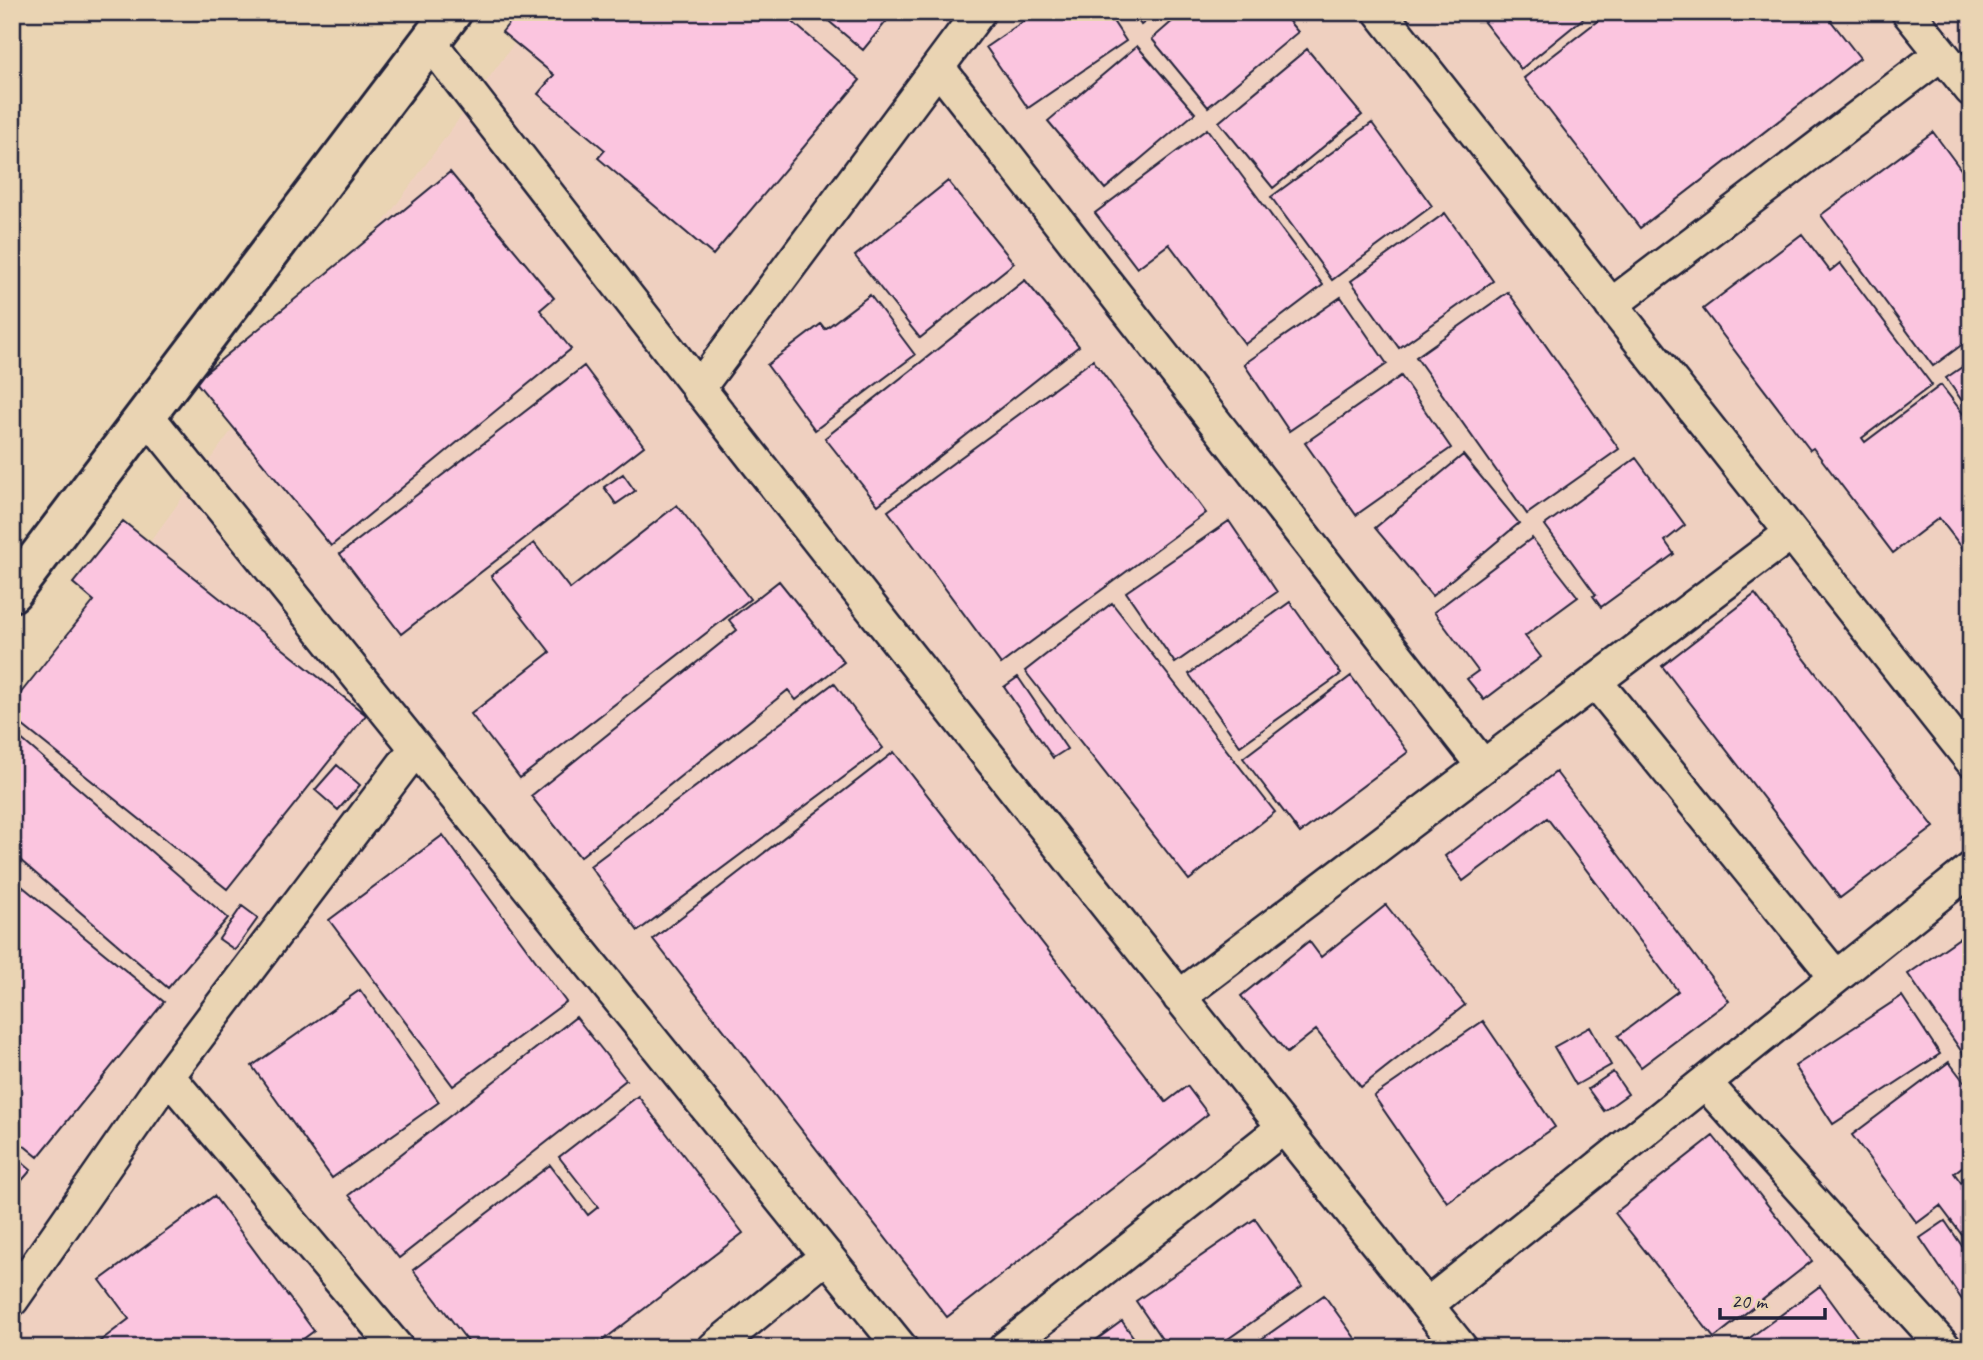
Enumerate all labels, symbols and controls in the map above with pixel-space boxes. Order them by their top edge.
scale bar [1720,1276,1826,1320]
text: 20 m [1731,1288,1769,1314]

